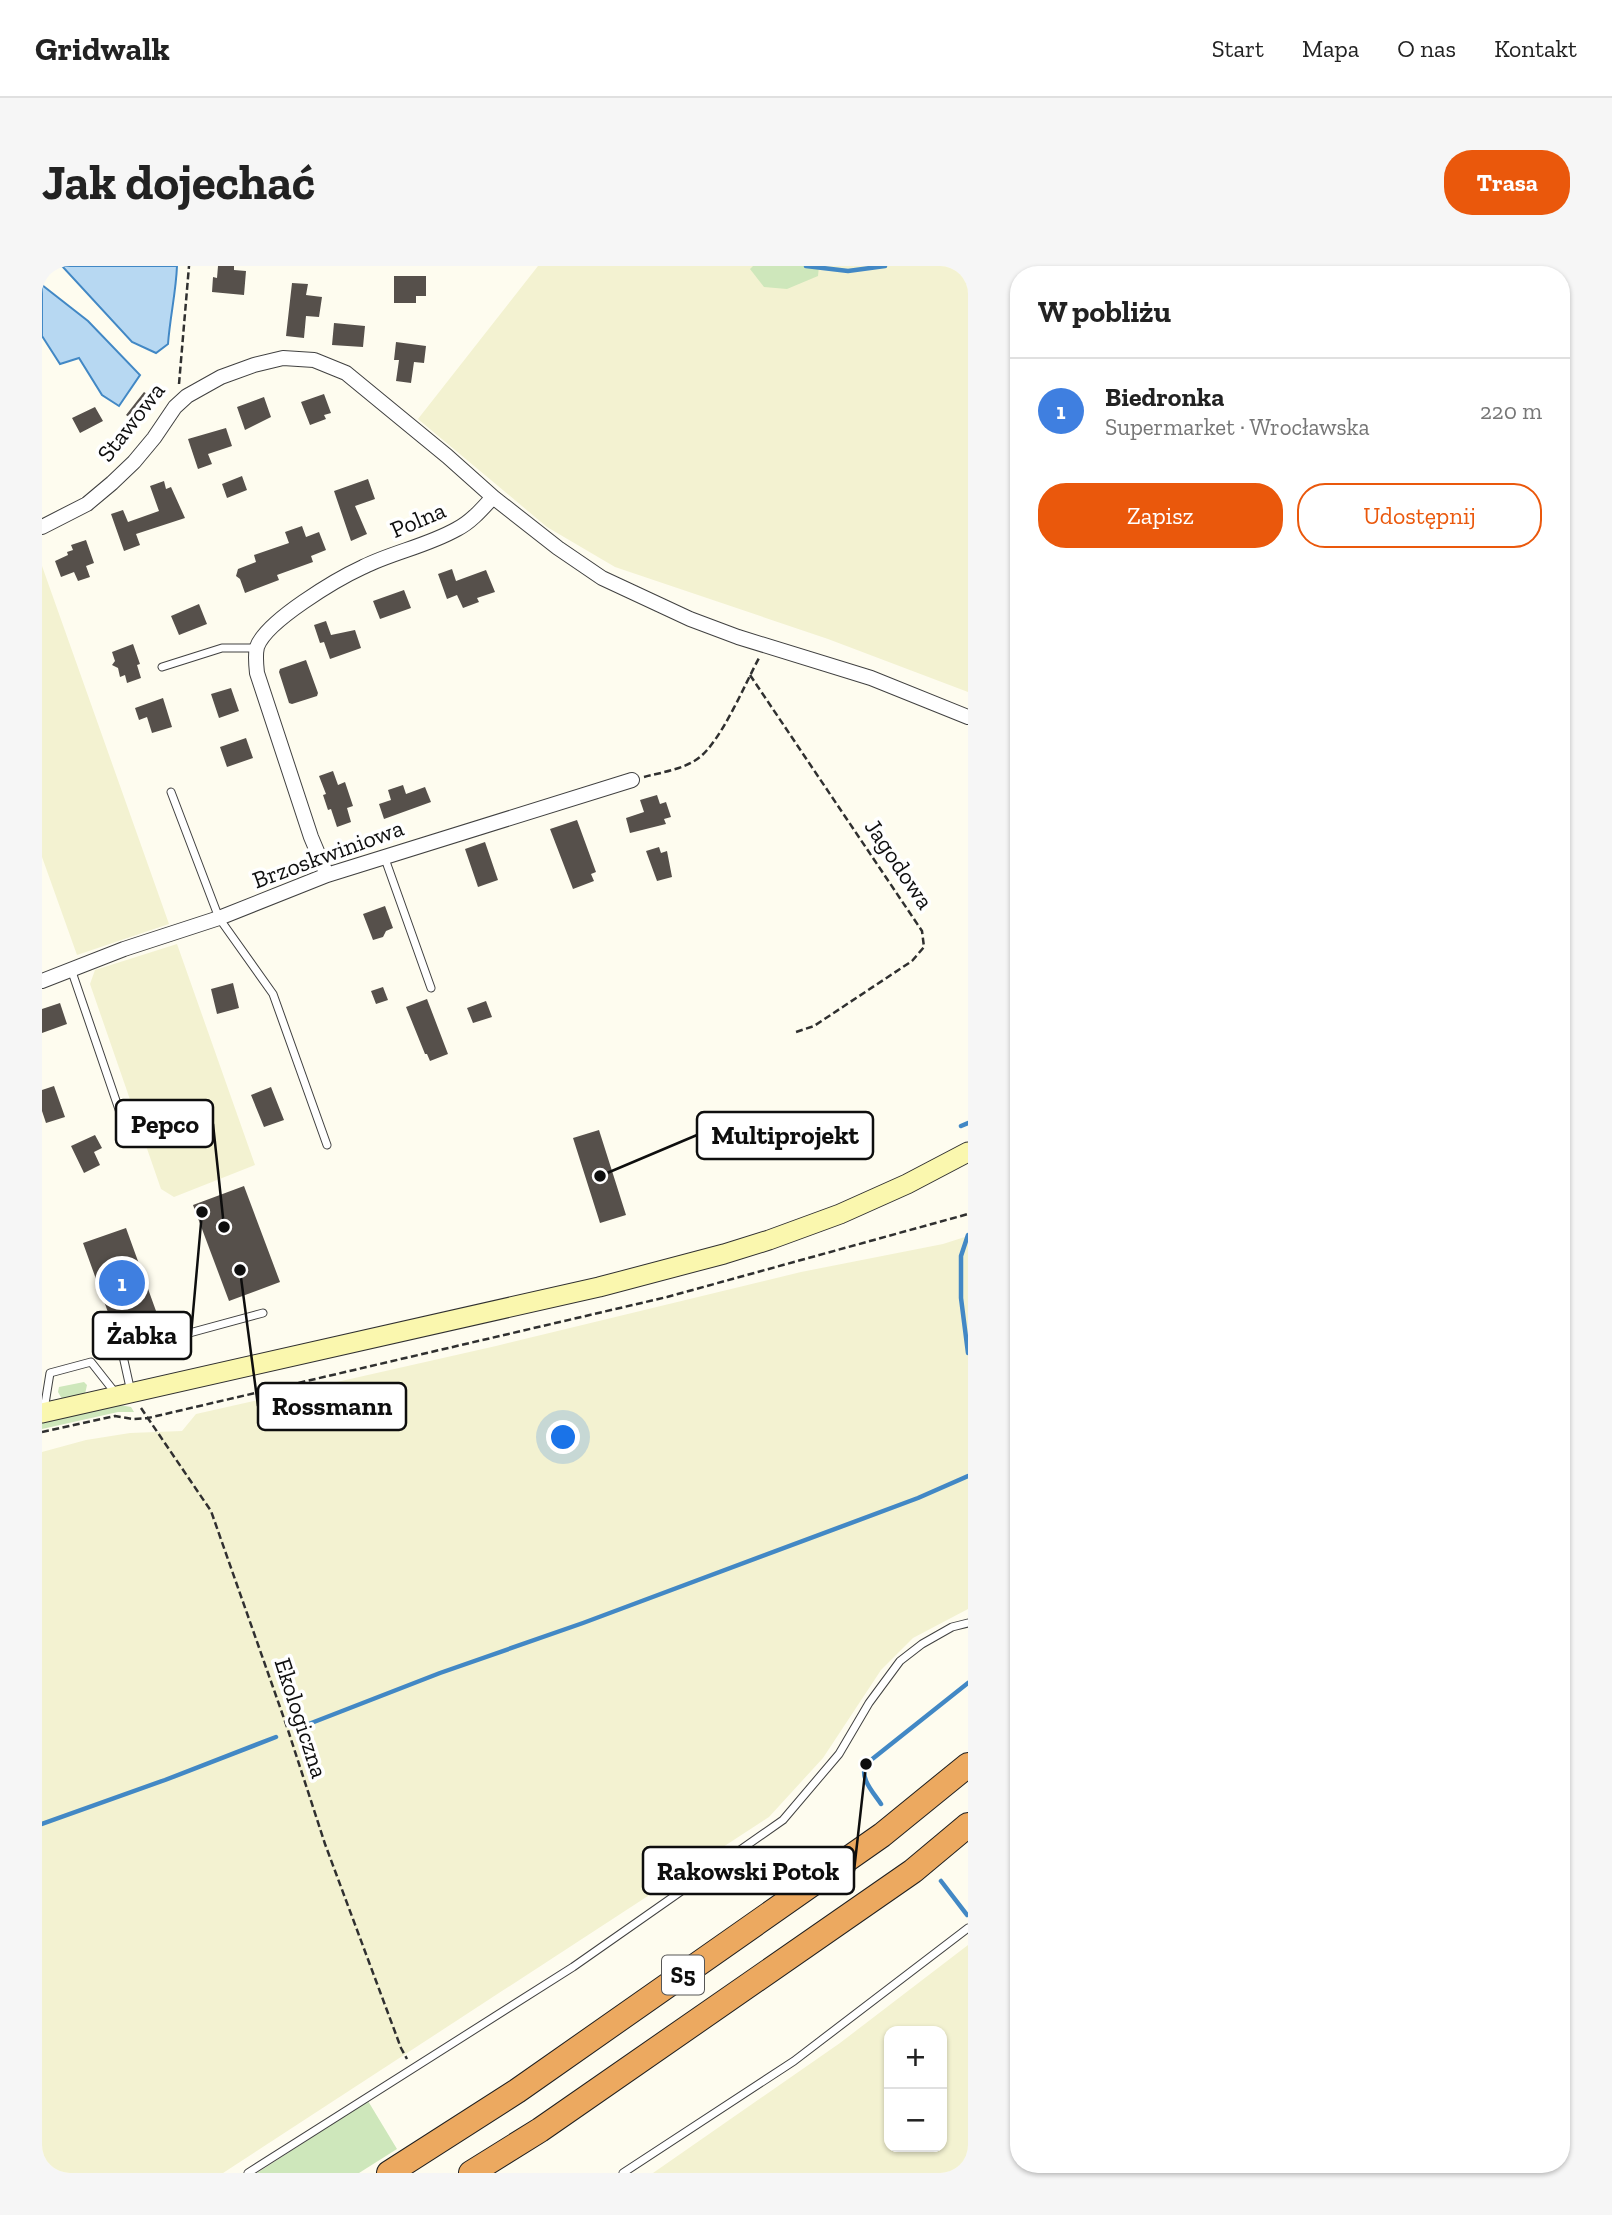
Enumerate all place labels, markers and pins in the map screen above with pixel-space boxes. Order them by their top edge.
callout: Pepco [116,1100,213,1147]
callout: Multiprojekt [697,1112,873,1159]
pin: 1 [99,1257,145,1309]
callout: Żabka [93,1312,191,1359]
callout: Rossmann [258,1383,406,1430]
callout: Rakowski Potok [643,1847,854,1894]

